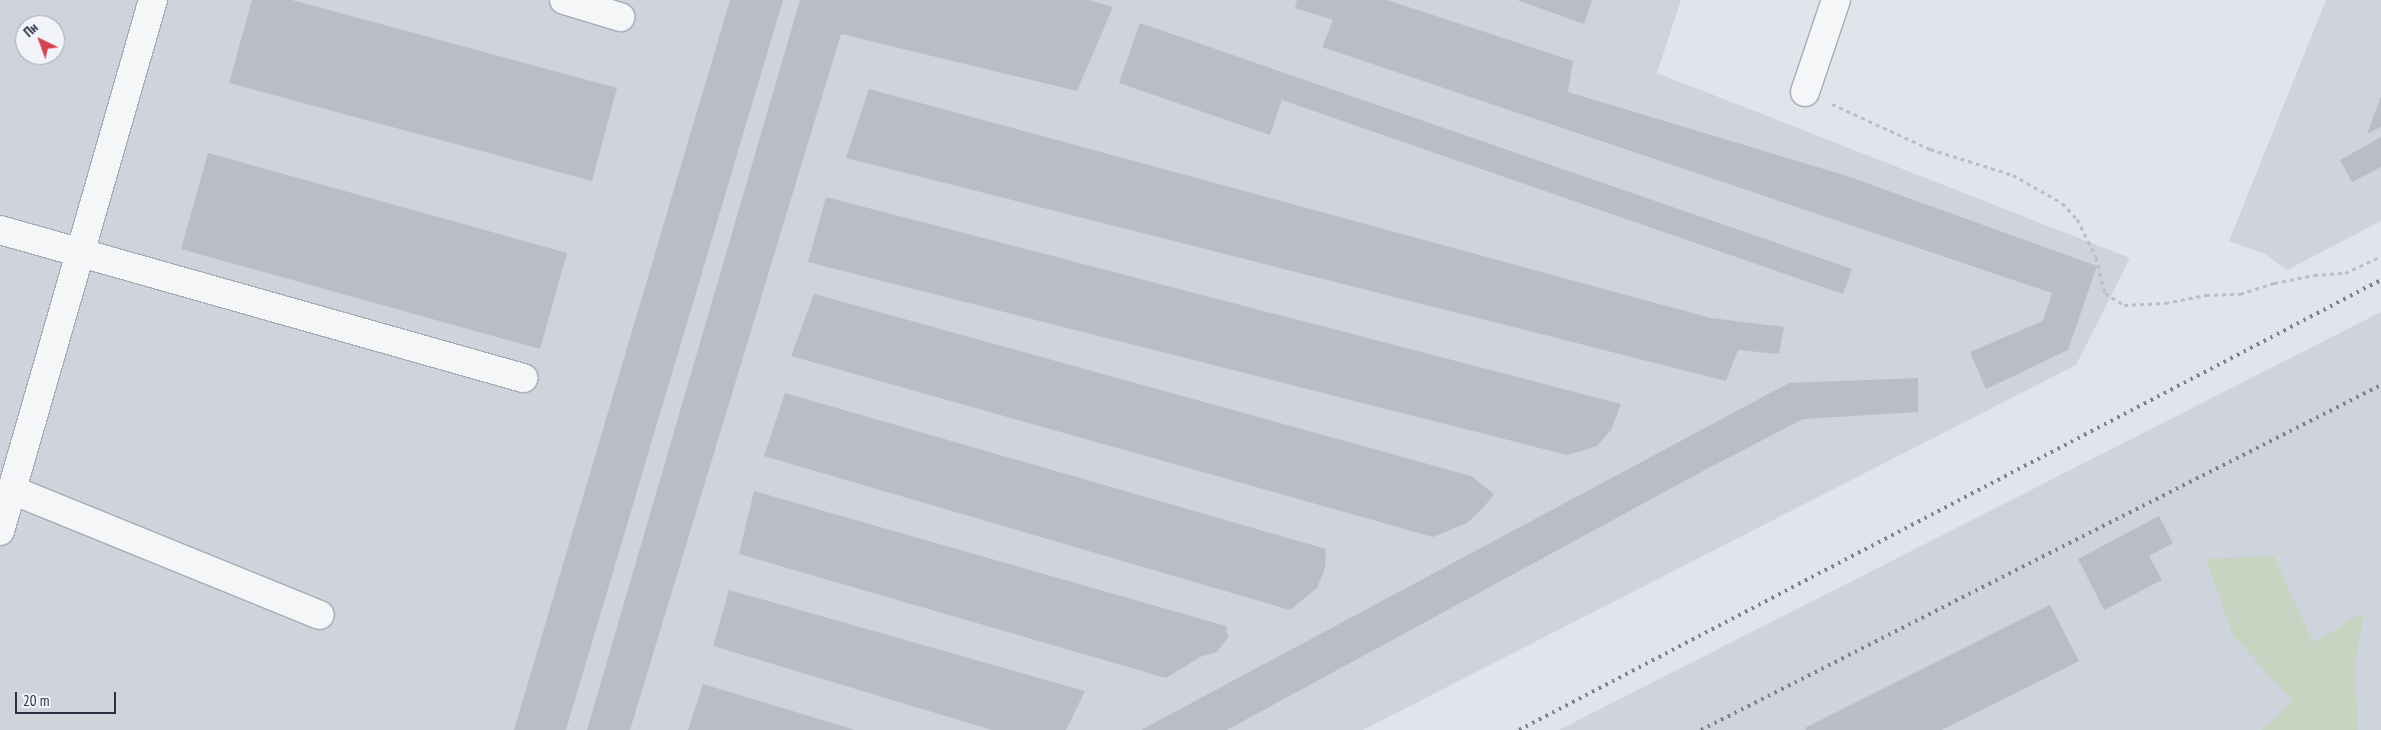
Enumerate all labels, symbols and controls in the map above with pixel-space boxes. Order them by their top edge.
north arrow [15,15,65,65]
text: Пн [20,18,42,41]
scale bar [18,682,119,714]
text: 20 m [23,691,49,710]

